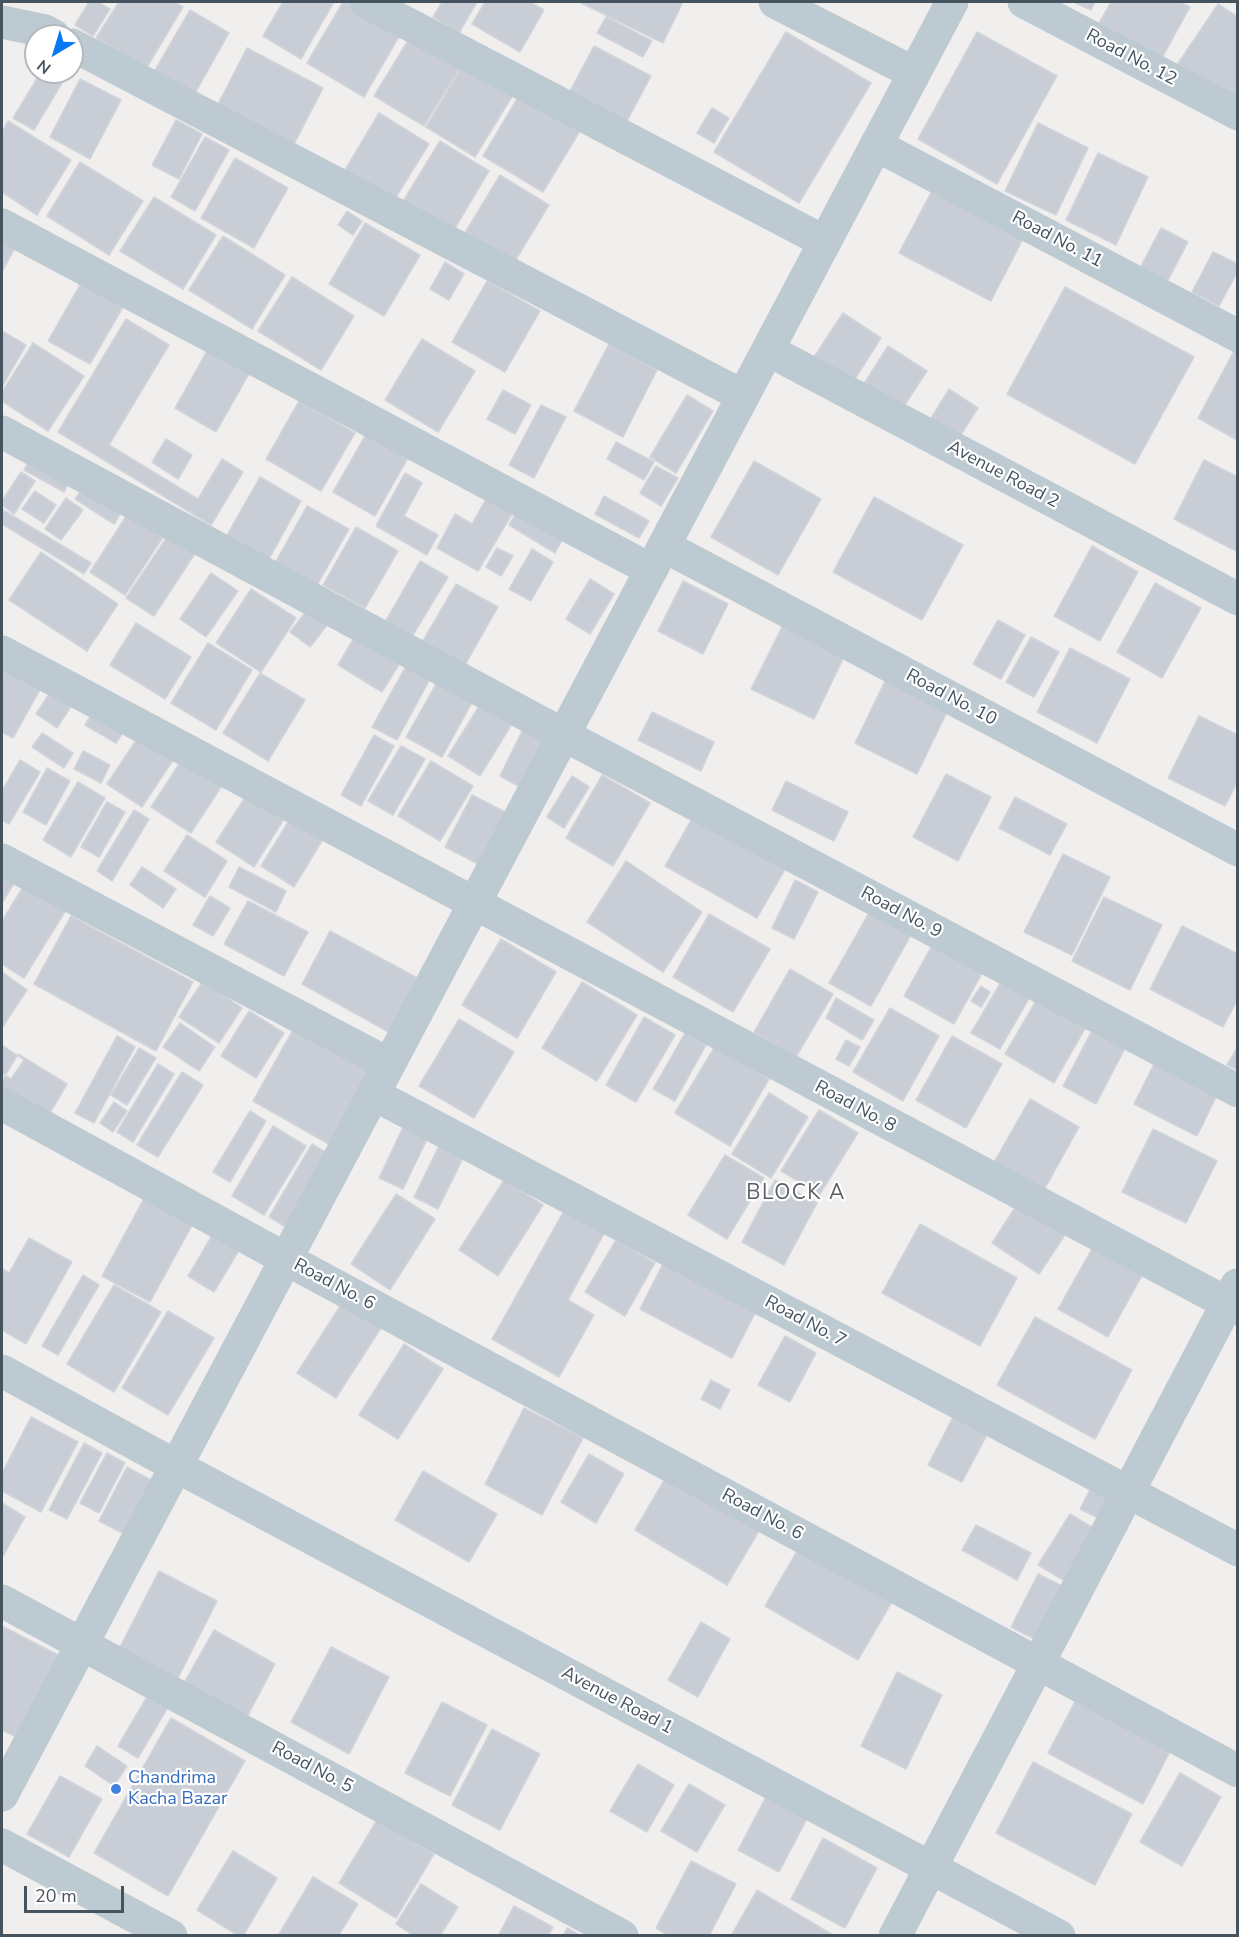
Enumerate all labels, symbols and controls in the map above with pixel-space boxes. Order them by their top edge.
north arrow [24,24,84,84]
street label: Road No. 12 [1082,25,1180,91]
text: N [33,54,56,79]
street label: Road No. 11 [1008,207,1106,273]
street label: Avenue Road 2 [944,437,1062,513]
street label: Road No. 10 [902,665,1000,731]
street label: Road No. 9 [857,883,945,943]
street label: Road No. 8 [811,1077,899,1137]
district label: BLOCK A [746,1181,846,1207]
street label: Road No. 6 [290,1255,378,1315]
street label: Road No. 7 [761,1292,849,1352]
street label: Road No. 6 [718,1485,806,1545]
street label: Avenue Road 1 [558,1663,676,1739]
street label: Road No. 5 [268,1738,356,1798]
place label: Chandrima Kacha Bazar [128,1768,227,1810]
marker: Chandrima Kacha Bazar [109,1782,123,1796]
scale bar [27,1874,128,1912]
text: 20 m [35,1884,77,1908]

